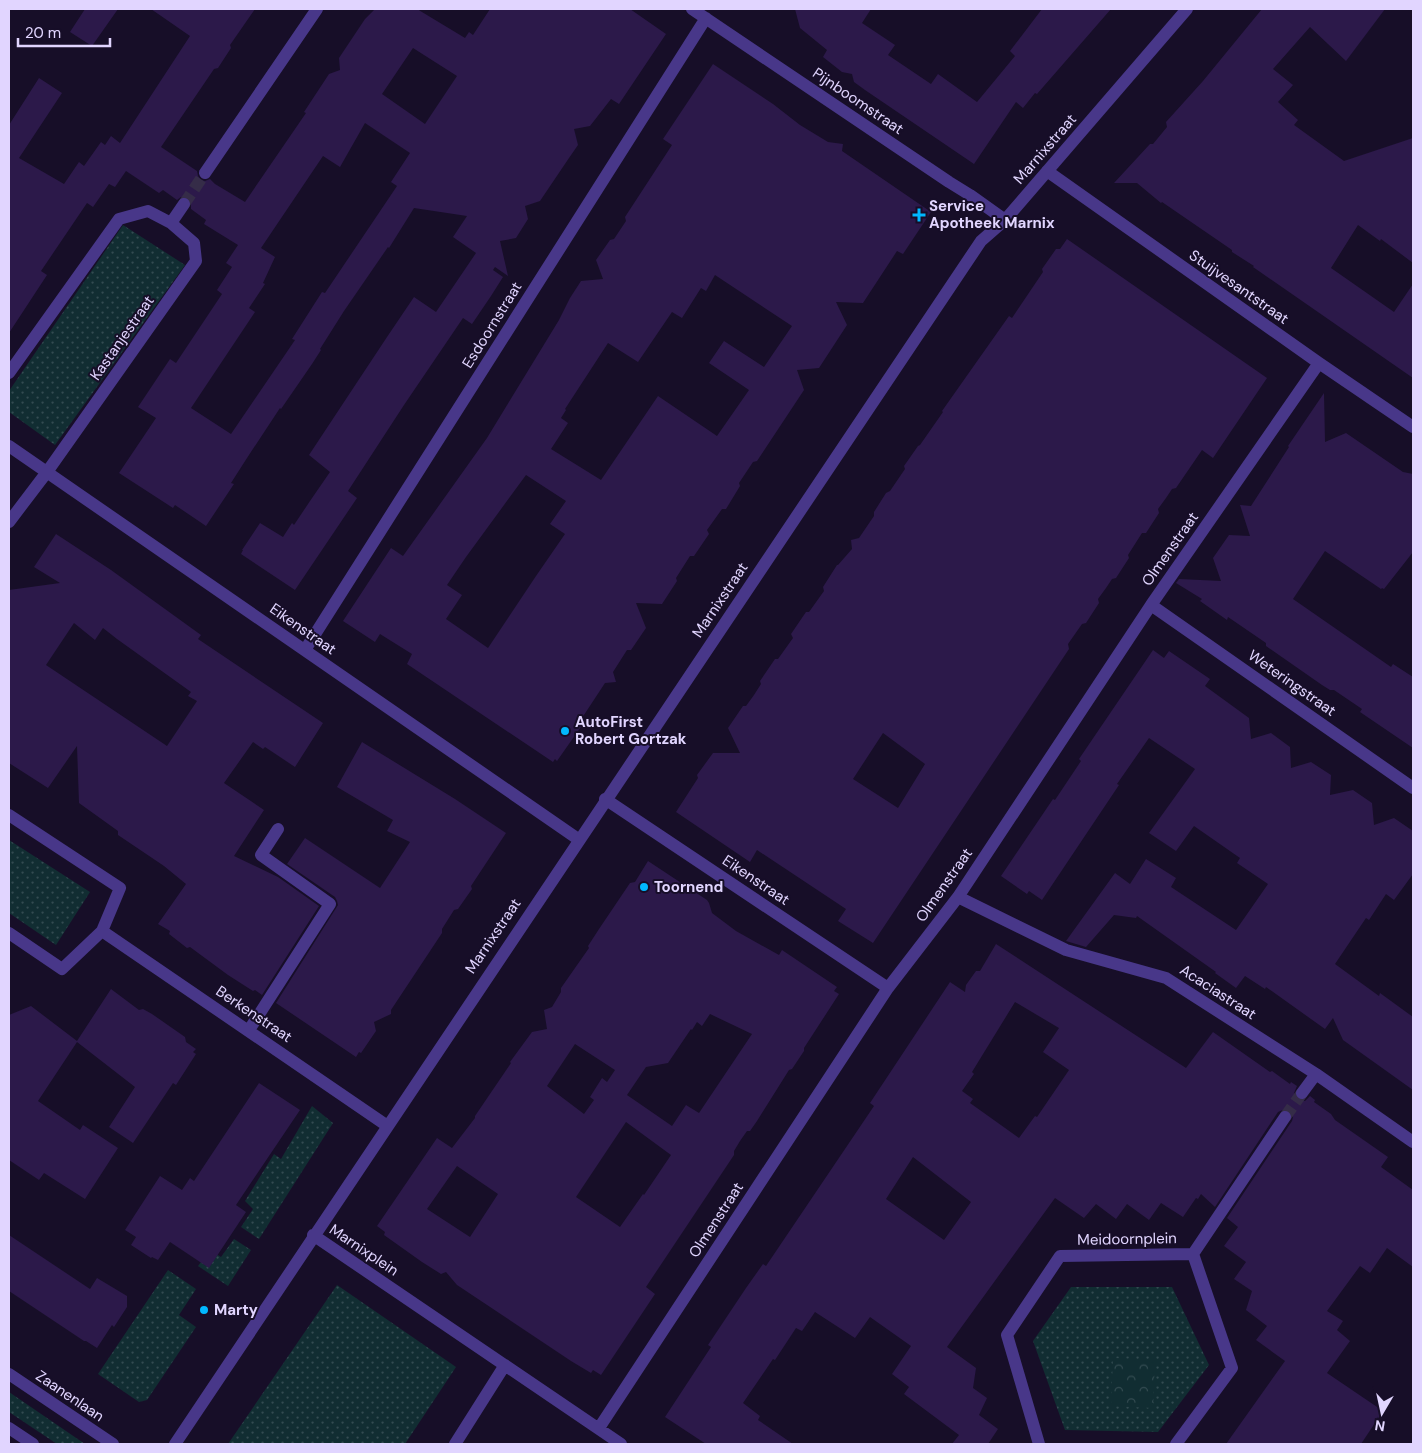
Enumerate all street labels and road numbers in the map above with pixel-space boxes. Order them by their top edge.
street label: Pijnboomstraat [809,63,908,139]
street label: Marnixstraat [1009,110,1081,188]
street label: Stuijvesantstraat [1185,245,1293,329]
street label: Esdoornstraat [458,278,527,372]
street label: Kastanjestraat [85,292,159,384]
street label: Olmenstraat [1137,508,1203,590]
street label: Marnixstraat [687,558,753,641]
street label: Eikenstraat [266,599,340,659]
street label: Weteringstraat [1244,645,1340,721]
street label: Olmenstraat [911,844,977,926]
street label: Eikenstraat [719,850,794,910]
street label: Marnixstraat [460,894,526,977]
street label: Acaciastraat [1176,960,1260,1024]
street label: Berkenstraat [212,981,296,1047]
street label: Olmenstraat [684,1178,748,1262]
street label: Marnixplein [325,1219,403,1281]
street label: Meidoornplein [1077,1228,1177,1250]
street label: Zaanenlaan [32,1366,108,1426]

